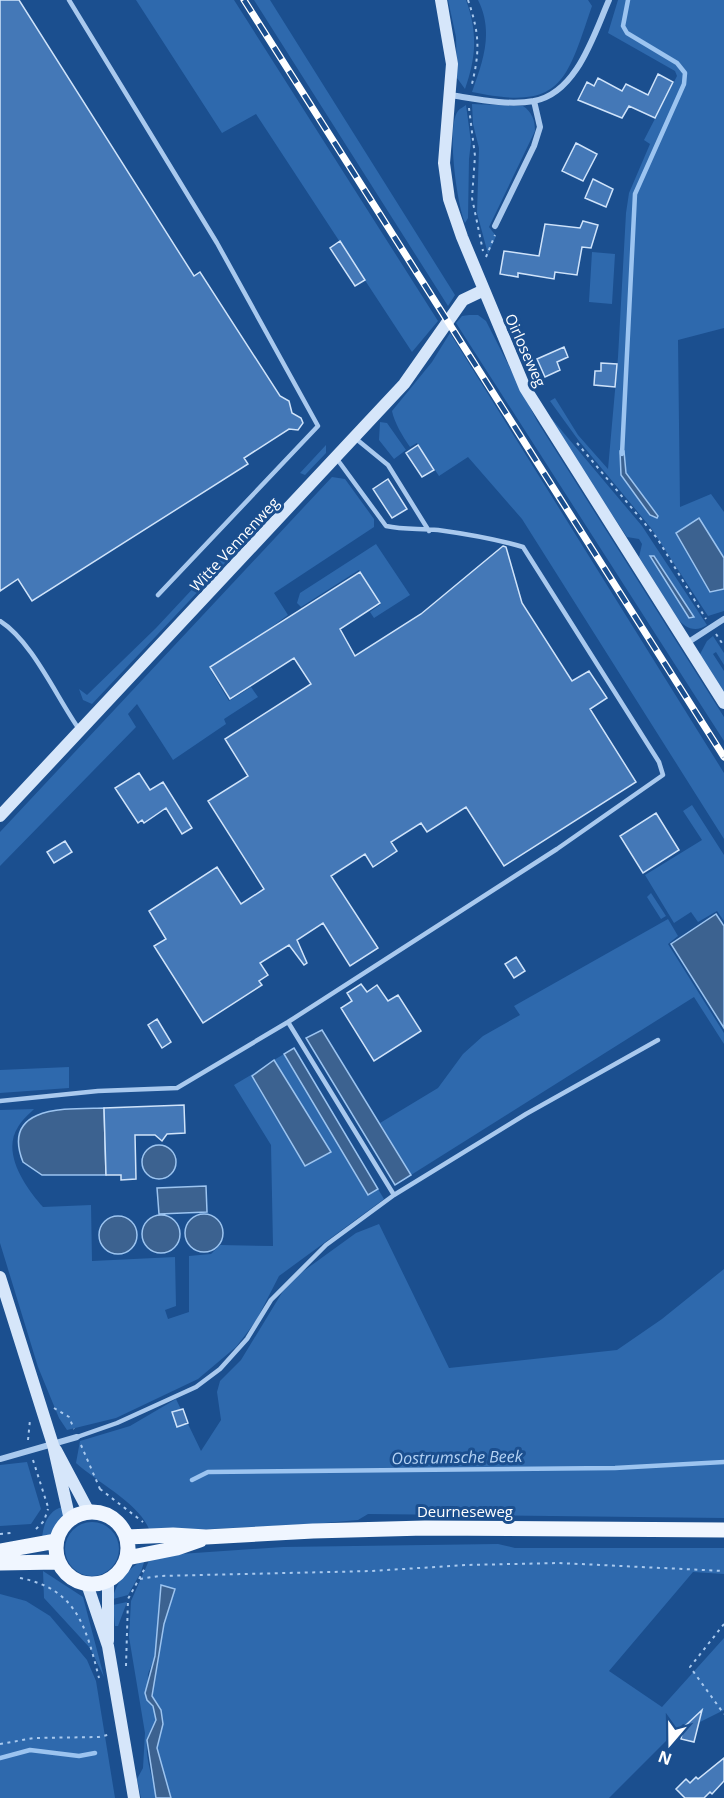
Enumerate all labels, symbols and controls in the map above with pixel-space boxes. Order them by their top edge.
street label: Oirloseweg [501,310,551,390]
street label: Witte Vennenweg [185,492,283,596]
water label: Oostrumsche Beek [391,1445,524,1469]
street label: Deurneseweg [417,1501,513,1521]
north arrow [640,1714,700,1774]
text: N [655,1746,675,1771]

